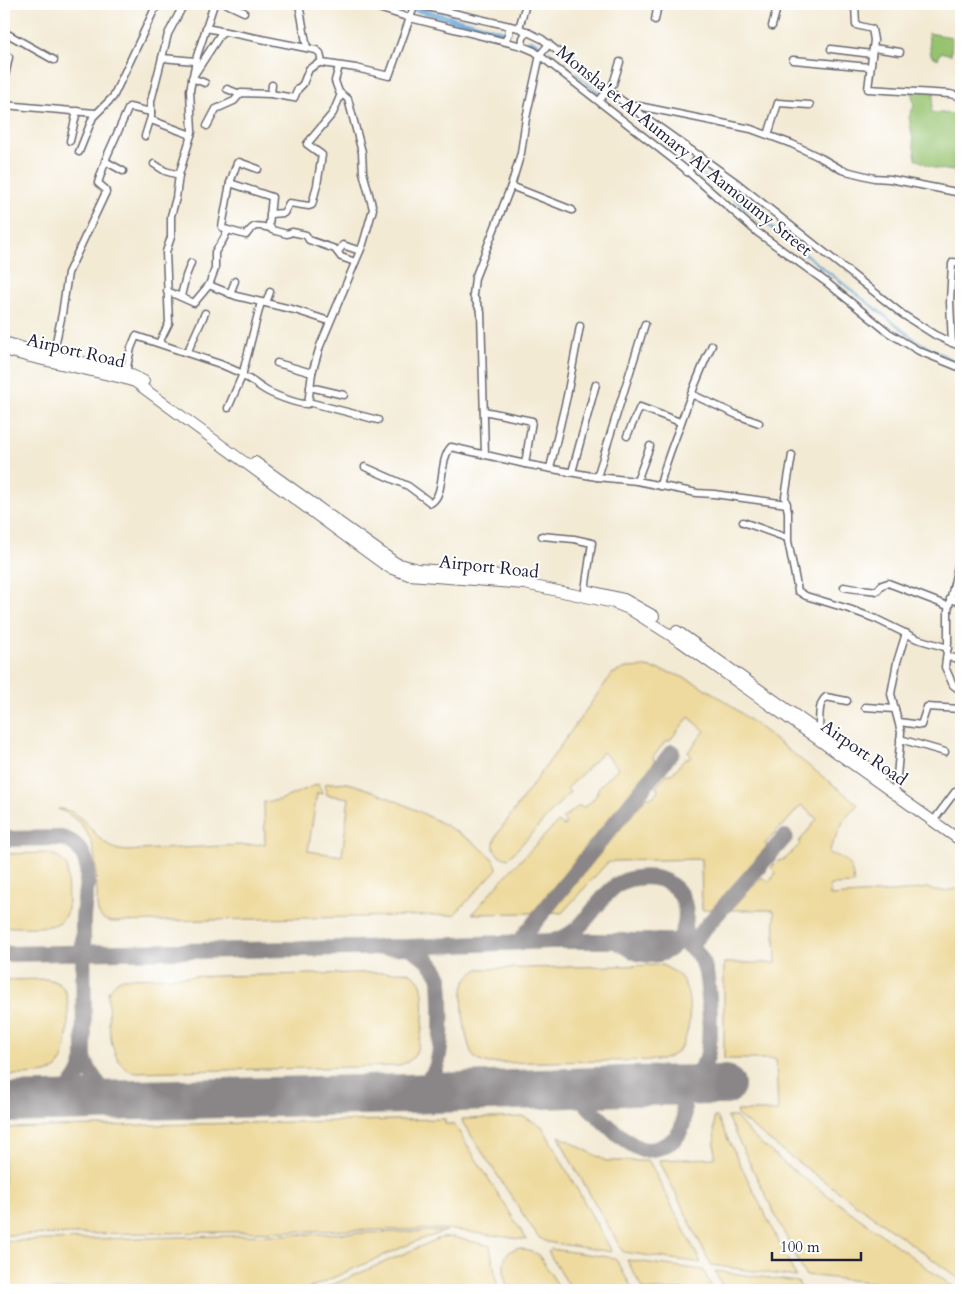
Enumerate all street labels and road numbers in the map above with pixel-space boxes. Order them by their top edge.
street label: Monsha'et Al Aumary Al Aamoumy Street [551,40,817,262]
street label: Airport Road [24,328,128,375]
street label: Airport Road [438,549,541,585]
street label: Airport Road [816,714,913,792]

